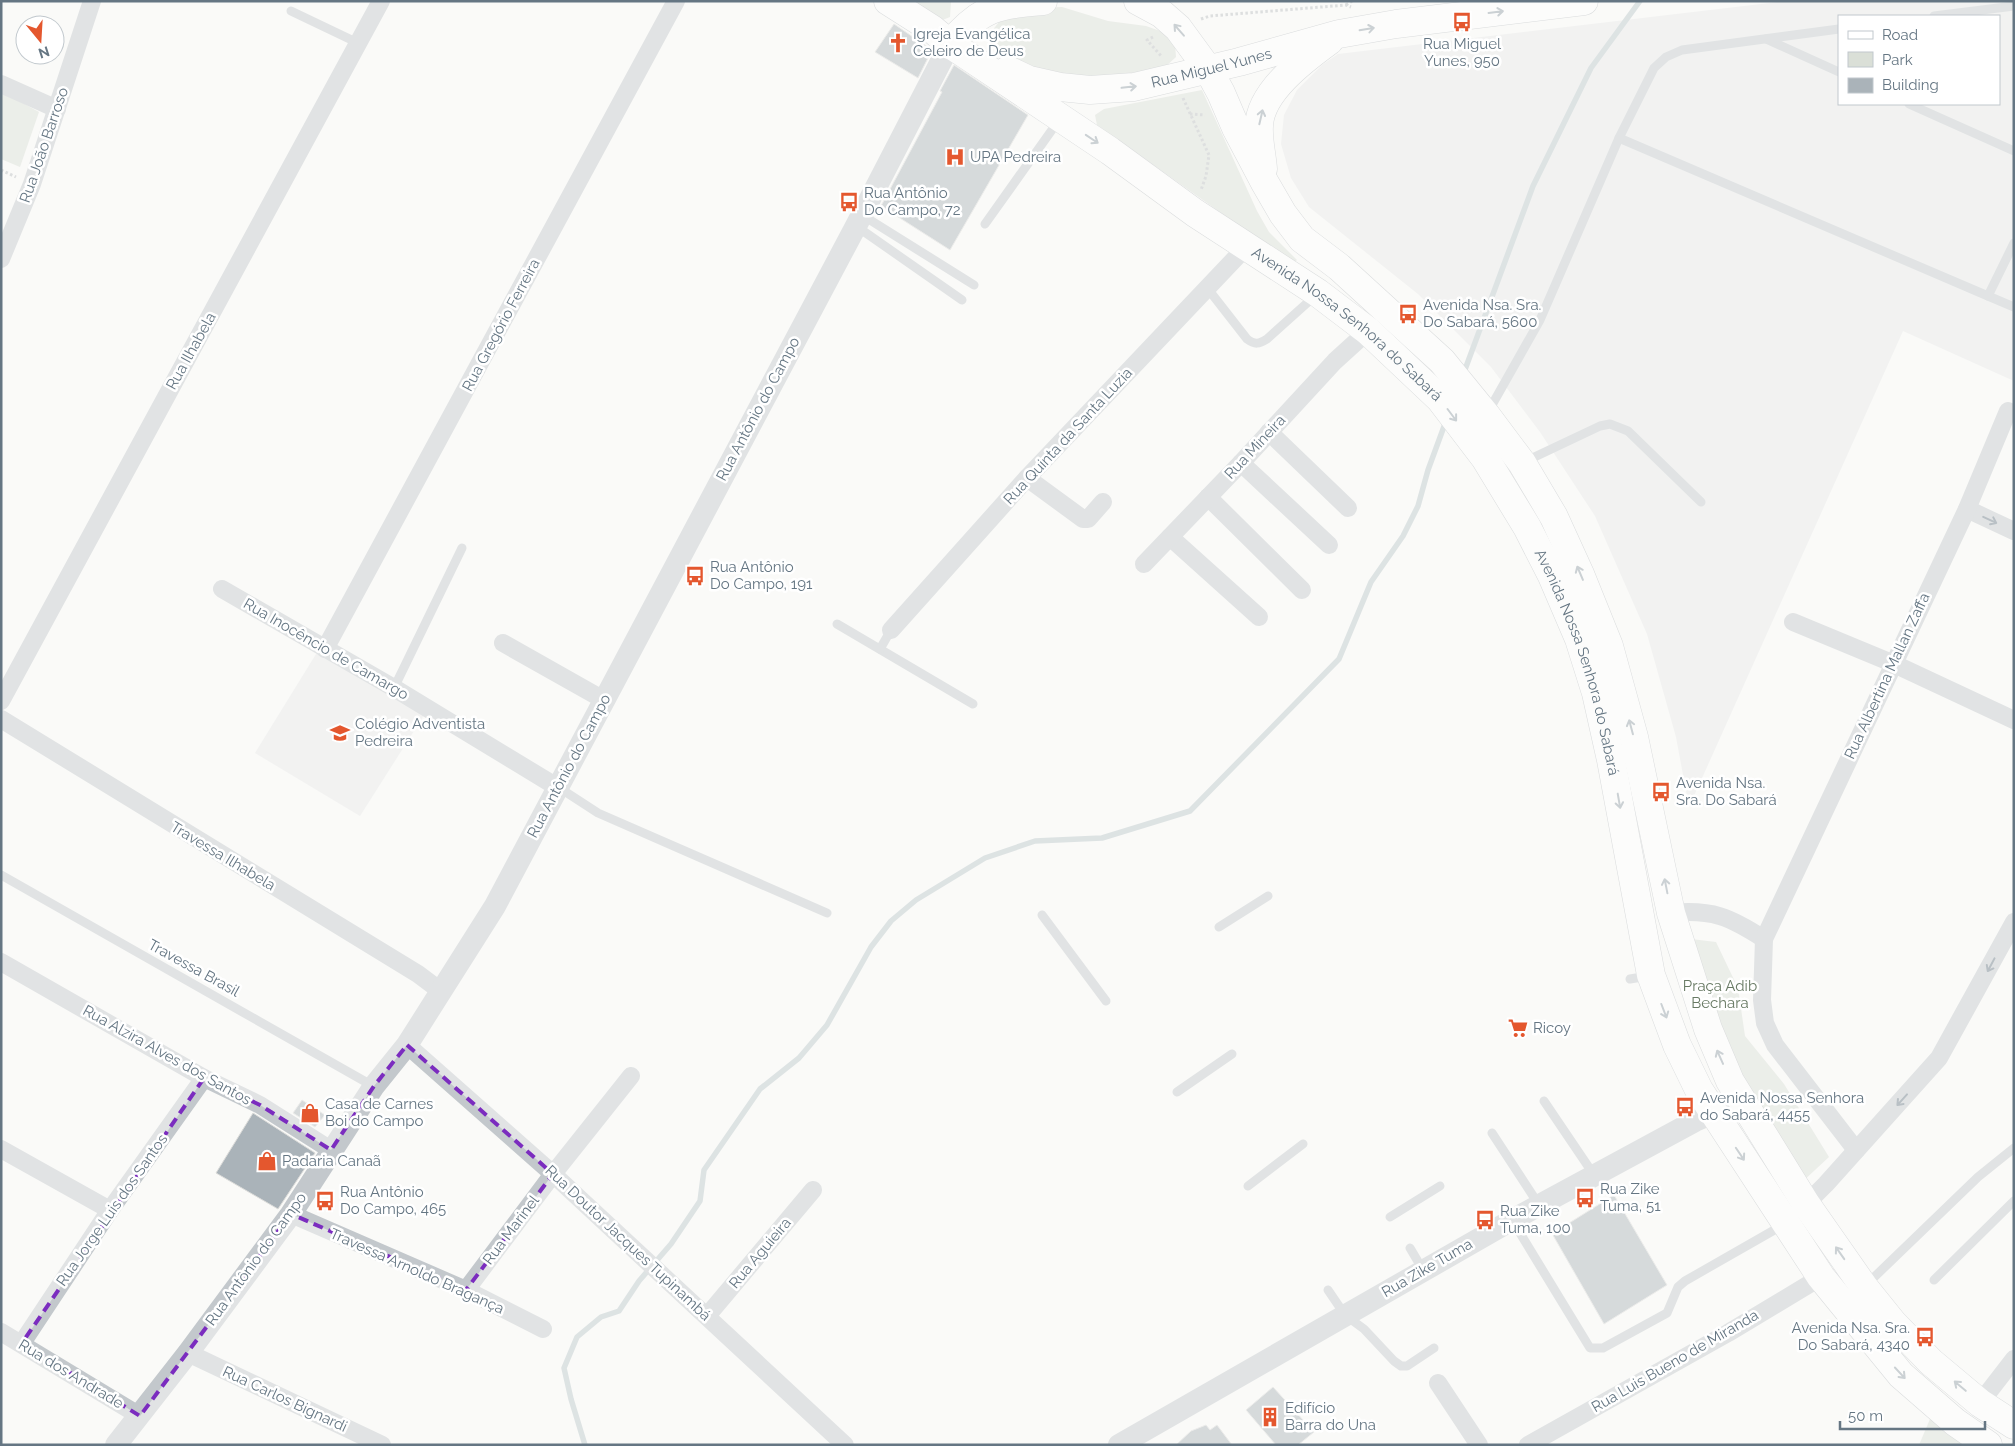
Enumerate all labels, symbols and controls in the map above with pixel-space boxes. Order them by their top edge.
one-way arrow [1488,7,1504,17]
bus stop icon: Rua Miguel Yunes, 950 [1451,11,1473,33]
north arrow [15,15,65,65]
legend [1838,15,2000,105]
one-way arrow [1173,24,1184,37]
one-way arrow [1359,24,1375,34]
place label: Igreja Evangélica Celeiro de Deus [913,25,1030,60]
text: Road [1882,26,1918,44]
church icon: Igreja Evangélica Celeiro de Deus [887,32,909,54]
place label: Rua Miguel Yunes, 950 [1423,35,1502,70]
text: N [36,43,52,62]
street label: Rua Miguel Yunes [1149,44,1274,92]
text: Park [1882,51,1913,69]
text: Building [1882,76,1939,94]
one-way arrow [1121,82,1137,92]
street label: Rua João Barroso [16,85,72,205]
one-way arrow [1257,110,1266,126]
one-way arrow [1085,134,1099,144]
hospital icon: UPA Pedreira [944,146,966,168]
place label: UPA Pedreira [970,148,1061,166]
place label: Rua Antônio Do Campo, 72 [864,184,961,219]
bus stop icon: Rua Antônio Do Campo, 72 [838,191,860,213]
street label: Avenida Nossa Senhora do Sabará [1248,243,1446,405]
street label: Rua Gregório Ferreira [458,256,544,394]
place label: Avenida Nsa. Sra. Do Sabará, 5600 [1423,296,1541,331]
bus stop icon: Avenida Nsa. Sra. Do Sabará, 5600 [1397,303,1419,325]
street label: Rua Ilhabela [162,309,220,393]
street label: Rua Antônio do Campo [712,334,804,484]
street label: Rua Quinta da Santa Luzia [1000,364,1136,508]
one-way arrow [1447,408,1458,421]
street label: Rua Mineira [1221,411,1289,483]
one-way arrow [1982,516,1997,525]
street label: Avenida Nossa Senhora do Sabará [1531,546,1623,777]
place label: Rua Antônio Do Campo, 191 [710,558,813,593]
bus stop icon: Rua Antônio Do Campo, 191 [684,565,706,587]
one-way arrow [1574,566,1584,581]
street label: Rua Albertina Mallan Zaffa [1841,590,1933,762]
street label: Rua Inocêncio de Camargo [240,594,412,704]
street label: Rua Antônio do Campo [523,691,615,841]
place label: Colégio Adventista Pedreira [355,715,485,750]
one-way arrow [1626,720,1635,736]
school or university icon: Colégio Adventista Pedreira [329,722,351,744]
place label: Avenida Nsa. Sra. Do Sabará [1676,774,1777,809]
bus stop icon: Avenida Nsa. Sra. Do Sabará [1650,781,1672,803]
one-way arrow [1614,793,1624,809]
street label: Travessa Ilhabela [167,818,279,894]
one-way arrow [1660,878,1670,894]
street label: Travessa Brasil [145,935,244,1001]
one-way arrow [1986,958,1996,973]
park label: Praça Adib Bechara [1683,977,1757,1012]
street label: Rua Alzira Alves dos Santos [80,1001,254,1109]
one-way arrow [1660,1002,1669,1018]
supermarket icon: Ricoy [1507,1017,1529,1039]
place label: Ricoy [1533,1019,1571,1037]
one-way arrow [1714,1050,1724,1065]
place label: Avenida Nossa Senhora do Sabará, 4455 [1700,1089,1864,1124]
one-way arrow [1896,1094,1908,1107]
place label: Casa de Carnes Boi do Campo [325,1095,433,1130]
bus stop icon: Avenida Nossa Senhora do Sabará, 4455 [1674,1096,1696,1118]
shop icon: Casa de Carnes Boi do Campo [299,1102,321,1124]
street label: Rua Jorge Luis dos Santos [53,1131,171,1289]
one-way arrow [1735,1146,1745,1160]
shop icon: Padaria Canaã [256,1150,278,1172]
place label: Padaria Canaã [282,1152,381,1170]
street label: Rua Doutor Jacques Tupinambá [541,1161,715,1325]
place label: Rua Zike Tuma, 51 [1600,1180,1661,1215]
place label: Rua Antônio Do Campo, 465 [340,1183,446,1218]
bus stop icon: Rua Zike Tuma, 51 [1574,1187,1596,1209]
street label: Rua Antônio do Campo [202,1189,310,1329]
bus stop icon: Rua Antônio Do Campo, 465 [314,1190,336,1212]
street label: Rua Marinel [479,1191,543,1268]
place label: Rua Zike Tuma, 100 [1500,1202,1571,1237]
bus stop icon: Rua Zike Tuma, 100 [1474,1209,1496,1231]
street label: Rua Aguieira [725,1214,795,1292]
street label: Travessa Arnoldo Bragança [327,1224,507,1318]
street label: Rua Zike Tuma [1378,1235,1476,1301]
one-way arrow [1835,1246,1845,1260]
street label: Rua Luis Bueno de Miranda [1588,1306,1762,1416]
place label: Avenida Nsa. Sra. Do Sabará, 4340 [1792,1319,1910,1354]
bus stop icon: Avenida Nsa. Sra. Do Sabará, 4340 [1914,1326,1936,1348]
street label: Rua dos Andrade [15,1336,127,1413]
street label: Rua Carlos Bignardi [220,1362,350,1436]
one-way arrow [1894,1367,1906,1380]
one-way arrow [1954,1381,1967,1392]
scale bar [1840,1398,1985,1430]
place label: Edifício Barra do Una [1285,1399,1376,1434]
building icon: Edifício Barra do Una [1259,1406,1281,1428]
text: 50 m [1848,1407,1883,1425]

